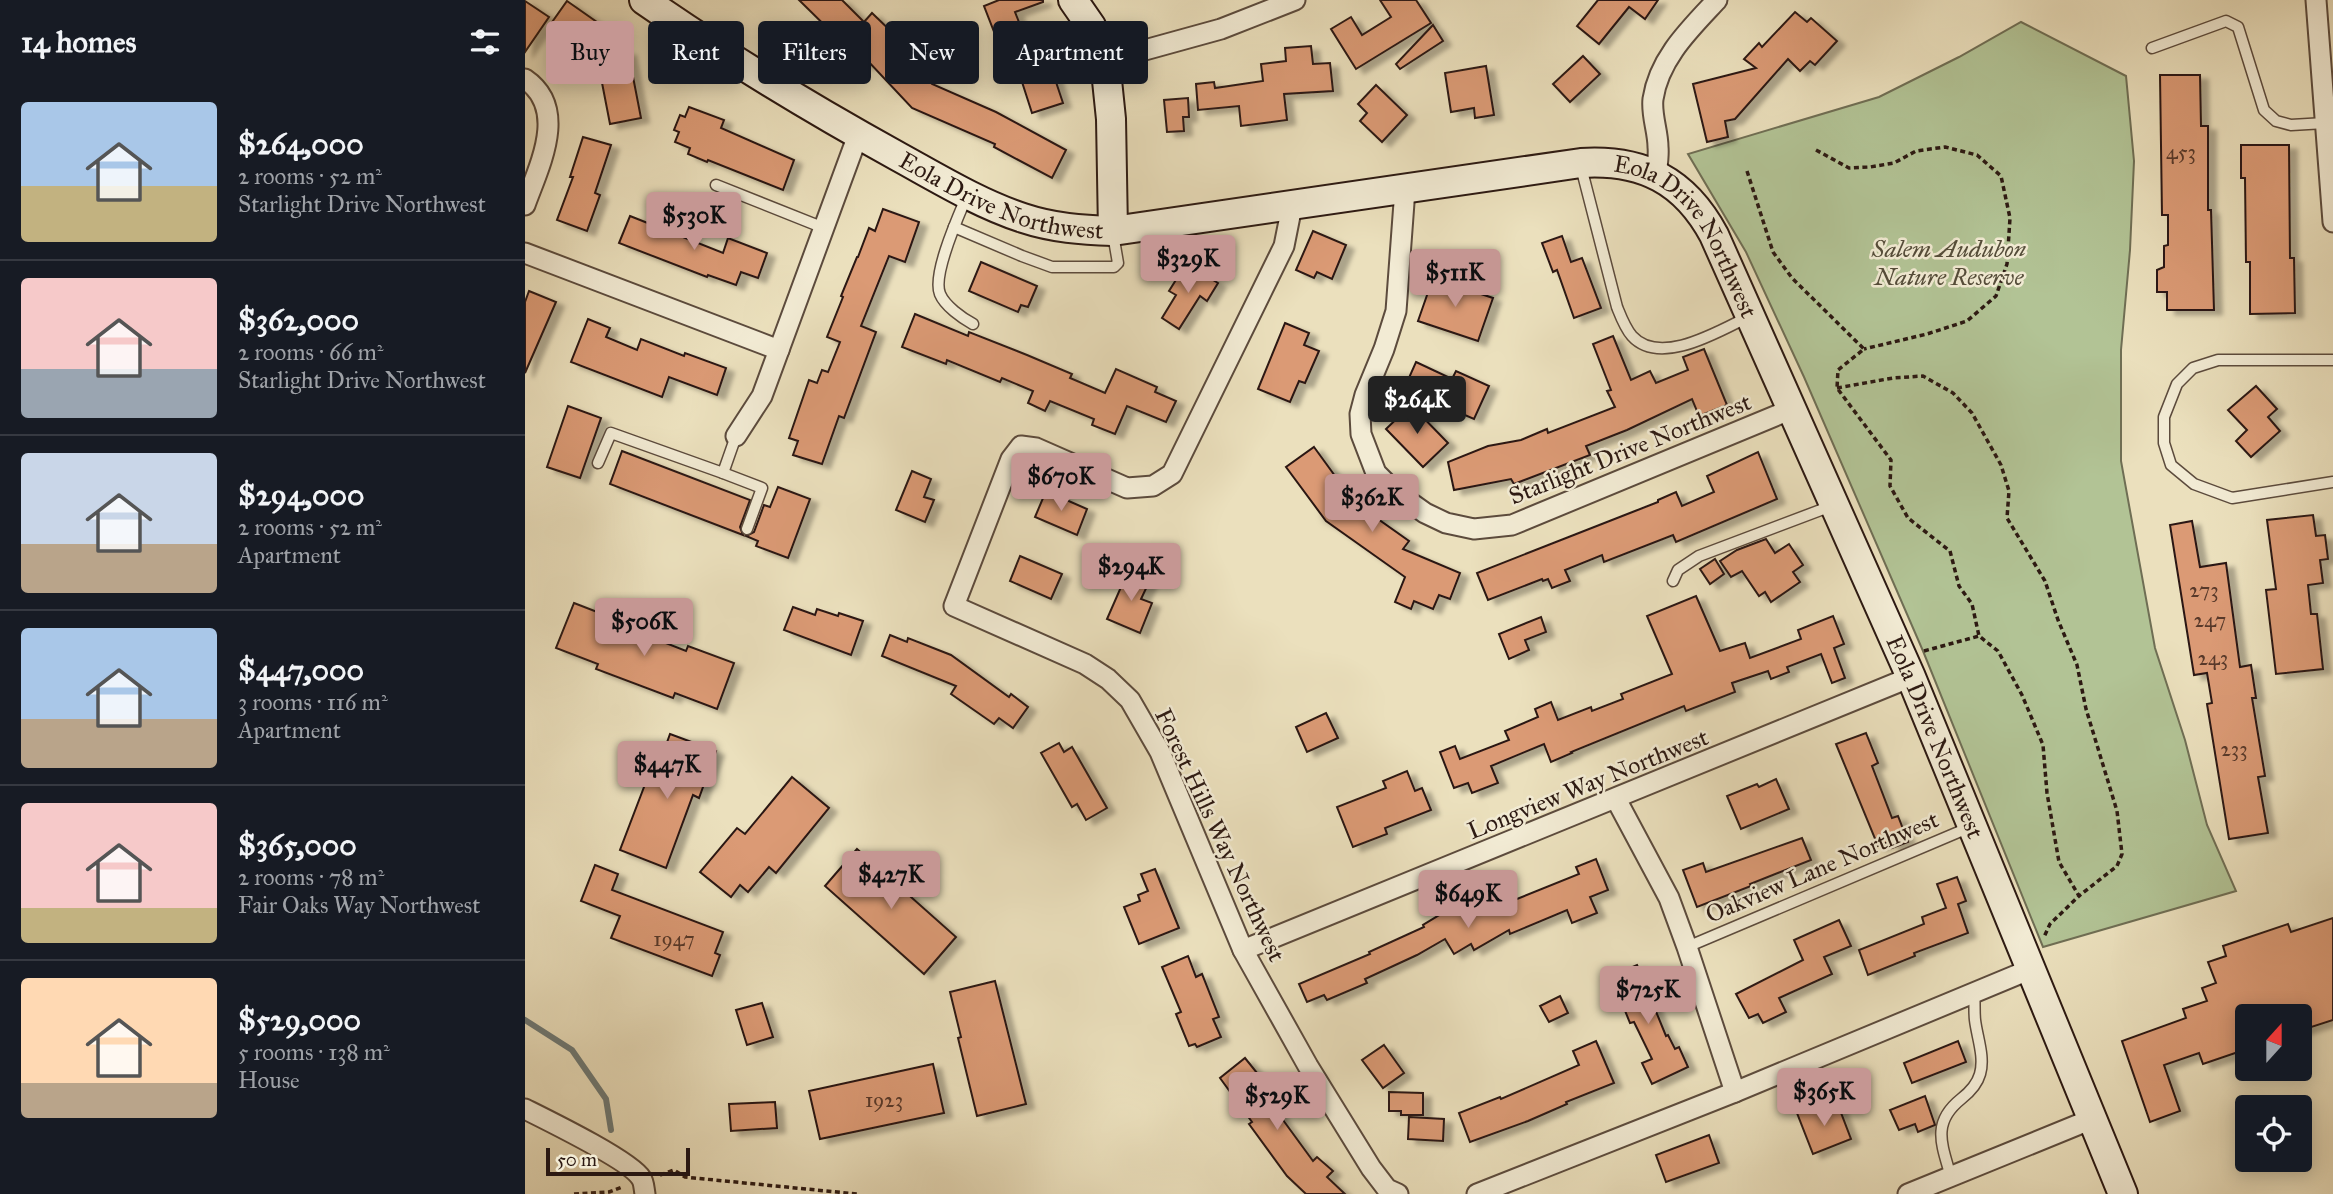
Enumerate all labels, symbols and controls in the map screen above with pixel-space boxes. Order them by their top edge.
chip: Buy [546,21,634,84]
chip: Rent [648,21,744,84]
chip: Filters [758,21,871,84]
chip: New [885,21,979,84]
chip: Apartment [993,21,1148,84]
icon: filters [466,23,504,61]
text: 14 homes [21,24,136,60]
text: $264,000 [238,126,364,162]
icon: home [77,130,161,214]
house number: 453 [2166,139,2196,165]
street label: Eola Drive Northwest [894,145,1105,246]
street label: Eola Drive Northwest [1612,149,1764,323]
text: 2 rooms · 52 m² [238,162,382,190]
text: Starlight Drive Northwest [238,190,486,218]
pin: $530K [645,192,743,252]
text: $530K [662,201,726,229]
park label: Salem Audubon Nature Reserve [1871,234,2027,292]
pin: $329K [1139,236,1237,295]
text: $329K [1156,244,1220,272]
pin: $511K [1406,250,1504,309]
text: $511K [1426,258,1484,286]
text: $362,000 [238,302,359,338]
icon: home [77,306,161,390]
text: 2 rooms · 66 m² [238,338,383,366]
text: Starlight Drive Northwest [238,366,486,394]
pin: $264K [1368,376,1466,436]
text: $264K [1384,385,1450,413]
street label: Starlight Drive Northwest [1504,386,1756,511]
pin: $670K [1012,454,1110,513]
text: $670K [1027,462,1095,490]
pin: $362K [1323,475,1421,534]
text: $294,000 [238,477,364,513]
icon: home [77,481,161,565]
text: $362K [1341,483,1403,511]
text: 2 rooms · 52 m² [238,513,382,541]
text: Apartment [238,541,341,569]
pin: $294K [1082,544,1180,603]
text: $294K [1098,552,1164,580]
house number: 273 [2189,577,2219,603]
pin: $506K [595,598,693,658]
text: $506K [611,607,677,635]
house number: 247 [2194,607,2226,633]
street label: Eola Drive Northwest [1879,631,1991,843]
house number: 243 [2198,645,2228,671]
text: $447,000 [238,652,364,688]
icon: home [77,656,161,740]
text: 3 rooms · 116 m² [238,688,388,716]
street label: Forest Hills Way Northwest [1148,703,1292,967]
text: Apartment [238,716,341,744]
street label: Longview Way Northwest [1463,722,1713,846]
house number: 233 [2220,736,2248,762]
pin: $447K [618,742,716,801]
text: $447K [633,750,701,778]
street label: Oakview Lane Northwest [1701,804,1943,930]
text: $365,000 [238,827,357,863]
icon: home [77,831,161,915]
pin: $427K [842,852,940,911]
text: $427K [858,860,924,888]
text: 2 rooms · 78 m² [238,863,384,891]
pin: $649K [1419,870,1517,930]
text: $649K [1434,879,1502,907]
text: Fair Oaks Way Northwest [238,891,480,919]
house number: 1947 [653,926,695,952]
pin: $725K [1599,967,1697,1026]
text: $725K [1616,975,1680,1003]
text: $529,000 [238,1002,361,1038]
north arrow [2235,1004,2312,1082]
map controls [2235,1004,2312,1172]
icon: home [77,1006,161,1090]
text: 5 rooms · 138 m² [238,1038,390,1066]
text: House [238,1066,300,1094]
pin: $365K [1775,1068,1873,1128]
pin: $529K [1228,1072,1326,1132]
text: $365K [1793,1077,1855,1105]
text: $529K [1245,1081,1309,1109]
house number: 1923 [865,1087,903,1113]
button: locate [2235,1095,2312,1172]
scale bar [546,1145,689,1177]
text: 50 m [557,1148,597,1171]

